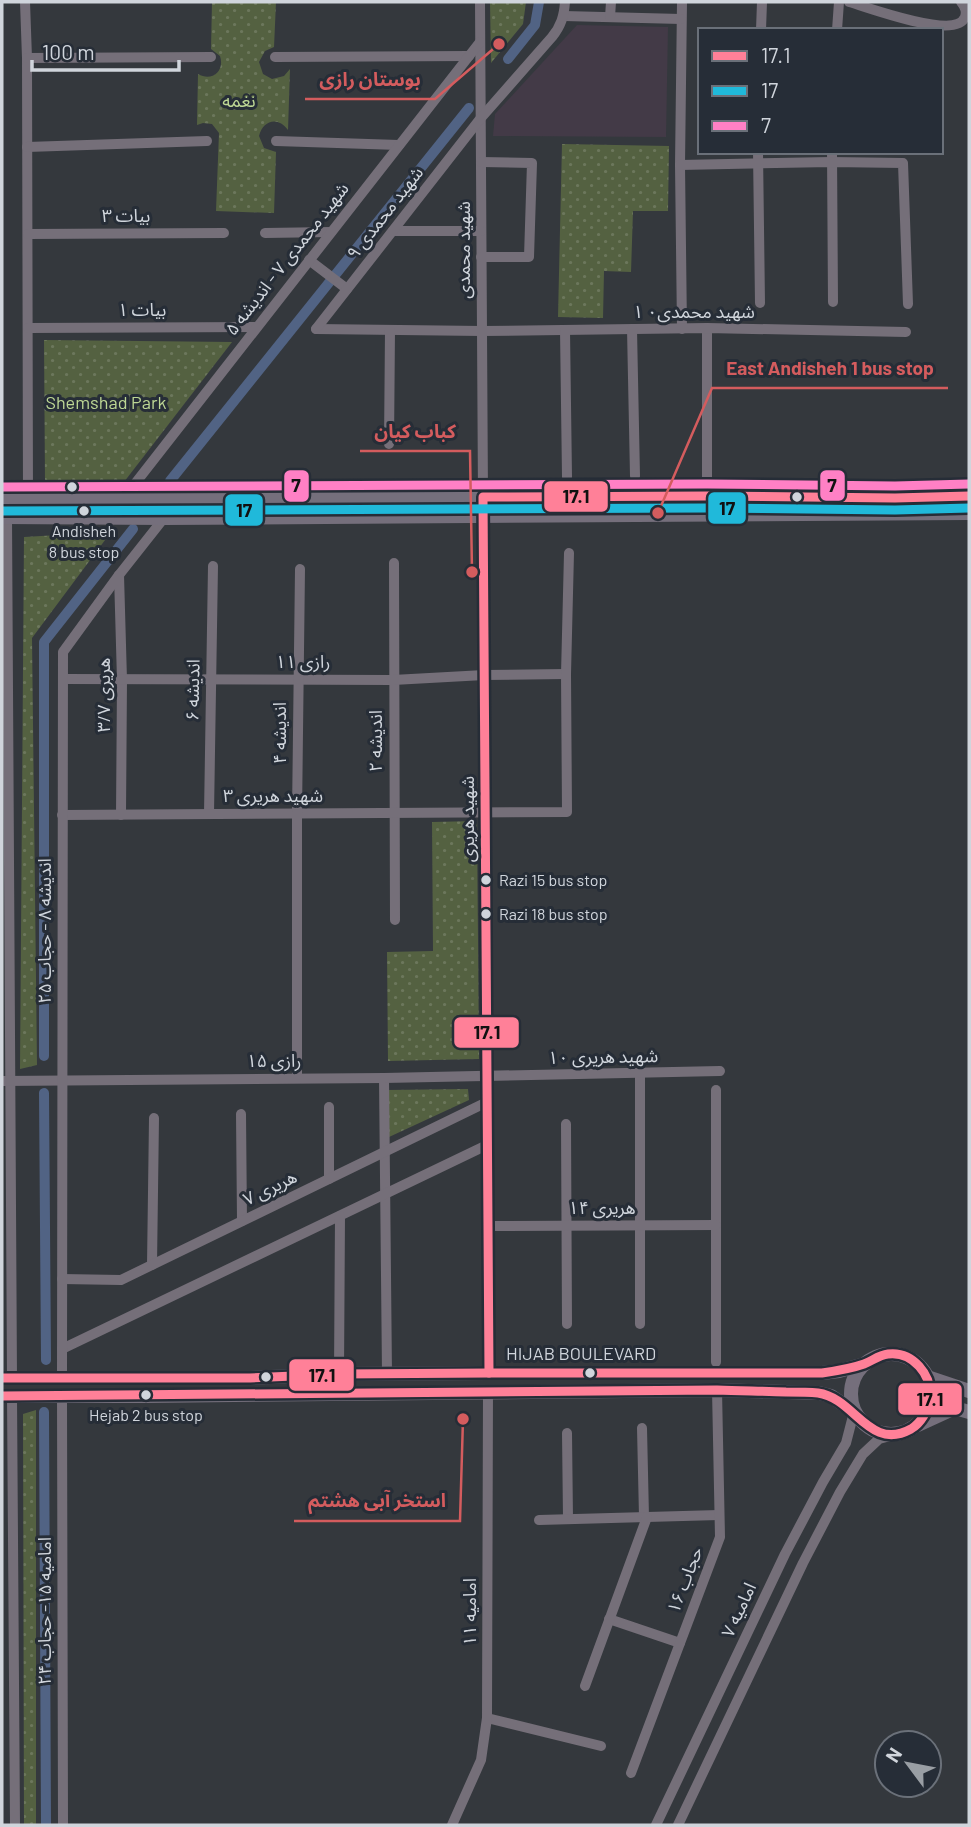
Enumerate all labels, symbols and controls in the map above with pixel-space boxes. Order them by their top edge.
scale bar [32,28,178,72]
legend [698,28,943,154]
text: 100 m [42,39,95,64]
text: 17.1 [761,42,791,67]
callout: بوستان رازی [305,59,435,99]
text: بوستان رازی [319,67,421,91]
text: 17 [761,77,778,102]
park label: نغمه [222,89,256,111]
text: 7 [761,112,771,137]
street label: شهید محمدی ۹ [341,162,428,264]
street label: شهید محمدی ۷ - اندیشه ۵ [220,178,354,340]
street label: شهید محمدی [452,201,475,299]
street label: بیات ۳ [102,204,150,226]
street label: بیات ۱ [118,298,166,320]
street label: شهید محمدی۰ ۱ [633,300,755,323]
callout: East Andisheh 1 bus stop [712,348,948,388]
text: East Andisheh 1 bus stop [726,356,934,379]
park label: Shemshad Park [46,391,166,413]
callout: کباب کیان [360,411,470,451]
text: کباب کیان [374,419,456,442]
line badge: 7 [283,469,310,503]
line badge: 7 [819,469,846,502]
text: 7 [291,473,301,496]
text: 7 [827,473,837,496]
unlabelled marker [65,480,79,494]
line badge: 17.1 [543,480,609,513]
text: 17.1 [563,484,589,507]
unlabelled marker [790,490,804,504]
line badge: 17 [707,491,747,525]
line badge: 17 [224,493,264,527]
text: 17 [719,496,736,519]
text: 17 [236,498,253,521]
marker: Andisheh 8 bus stop [77,504,91,518]
place label: Andisheh 8 bus stop [49,521,119,561]
street label: رازی ۱۱ [276,650,330,673]
street label: هریری ۳/۷ [92,658,115,732]
street label: اندیشه ۶ [180,659,204,721]
street label: اندیشه ۴ [268,702,290,764]
street label: اندیشه ۲ [364,710,386,772]
street label: شهید هریری [456,776,479,862]
street label: شهید هریری ۳ [223,784,323,807]
street label: اندیشه ۸ - حجاب ۲۵ [33,858,55,1004]
place label: Razi 15 bus stop [499,870,607,889]
marker: Razi 15 bus stop [479,873,493,887]
place label: Razi 18 bus stop [499,904,608,923]
marker: Razi 18 bus stop [479,907,493,921]
line badge: 17.1 [453,1016,520,1049]
text: 17.1 [474,1020,500,1043]
street label: شهید هریری ۱۰ [548,1044,658,1069]
street label: رازی ۱۵ [247,1049,301,1072]
street label: هریری ۷ [239,1165,300,1210]
street label: هریری ۱۴ [568,1196,636,1219]
street label: HIJAB BOULEVARD [506,1342,656,1364]
line badge: 17.1 [288,1358,355,1392]
text: 17.1 [309,1363,335,1386]
unlabelled marker [583,1366,597,1380]
unlabelled marker [259,1370,273,1384]
line badge: 17.1 [897,1382,963,1416]
text: 17.1 [917,1387,943,1410]
marker: Hejab 2 bus stop [139,1388,153,1402]
place label: Hejab 2 bus stop [89,1405,203,1424]
callout: استخر آبی هشتم [294,1481,460,1521]
text: استخر آبی هشتم [308,1488,446,1515]
street label: امامیه ۱۵- حجاب ۲۴ [33,1537,55,1685]
street label: حجاب ۱۶ [661,1543,707,1616]
street label: امامیه ۱۱ [458,1578,480,1646]
street label: امامیه ۷ [716,1579,760,1640]
north arrow [873,1729,943,1799]
text: N [880,1743,906,1766]

